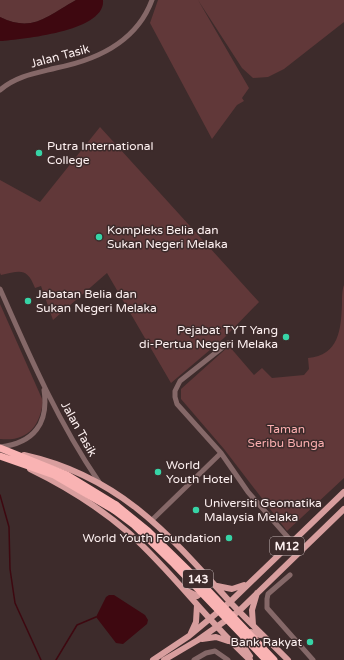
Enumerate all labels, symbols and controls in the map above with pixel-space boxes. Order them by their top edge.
street label: Jalan Tasik [29,41,92,71]
place label: Putra International College [47,139,154,167]
marker: Putra International College [34,148,44,158]
place label: Kompleks Belia dan Sukan Negeri Melaka [107,223,228,251]
marker: Kompleks Belia dan Sukan Negeri Melaka [94,232,104,242]
place label: Jabatan Belia dan Sukan Negeri Melaka [36,287,157,315]
marker: Jabatan Belia dan Sukan Negeri Melaka [23,296,33,306]
place label: Pejabat TYT Yang di-Pertua Negeri Melaka [139,323,278,351]
marker: Pejabat TYT Yang di-Pertua Negeri Melaka [281,332,291,342]
street label: Jalan Tasik [58,399,100,459]
park label: Taman Seribu Bunga [248,422,324,450]
place label: World Youth Hotel [166,458,233,486]
marker: World Youth Hotel [153,467,163,477]
place label: Universiti Geomatika Malaysia Melaka [204,496,322,524]
marker: Universiti Geomatika Malaysia Melaka [191,505,201,515]
place label: World Youth Foundation [82,531,221,545]
marker: World Youth Foundation [224,533,234,543]
road number: M12 [270,537,304,555]
road number: 143 [183,570,213,588]
place label: Bank Rakyat [231,635,302,649]
marker: Bank Rakyat [305,637,315,647]

